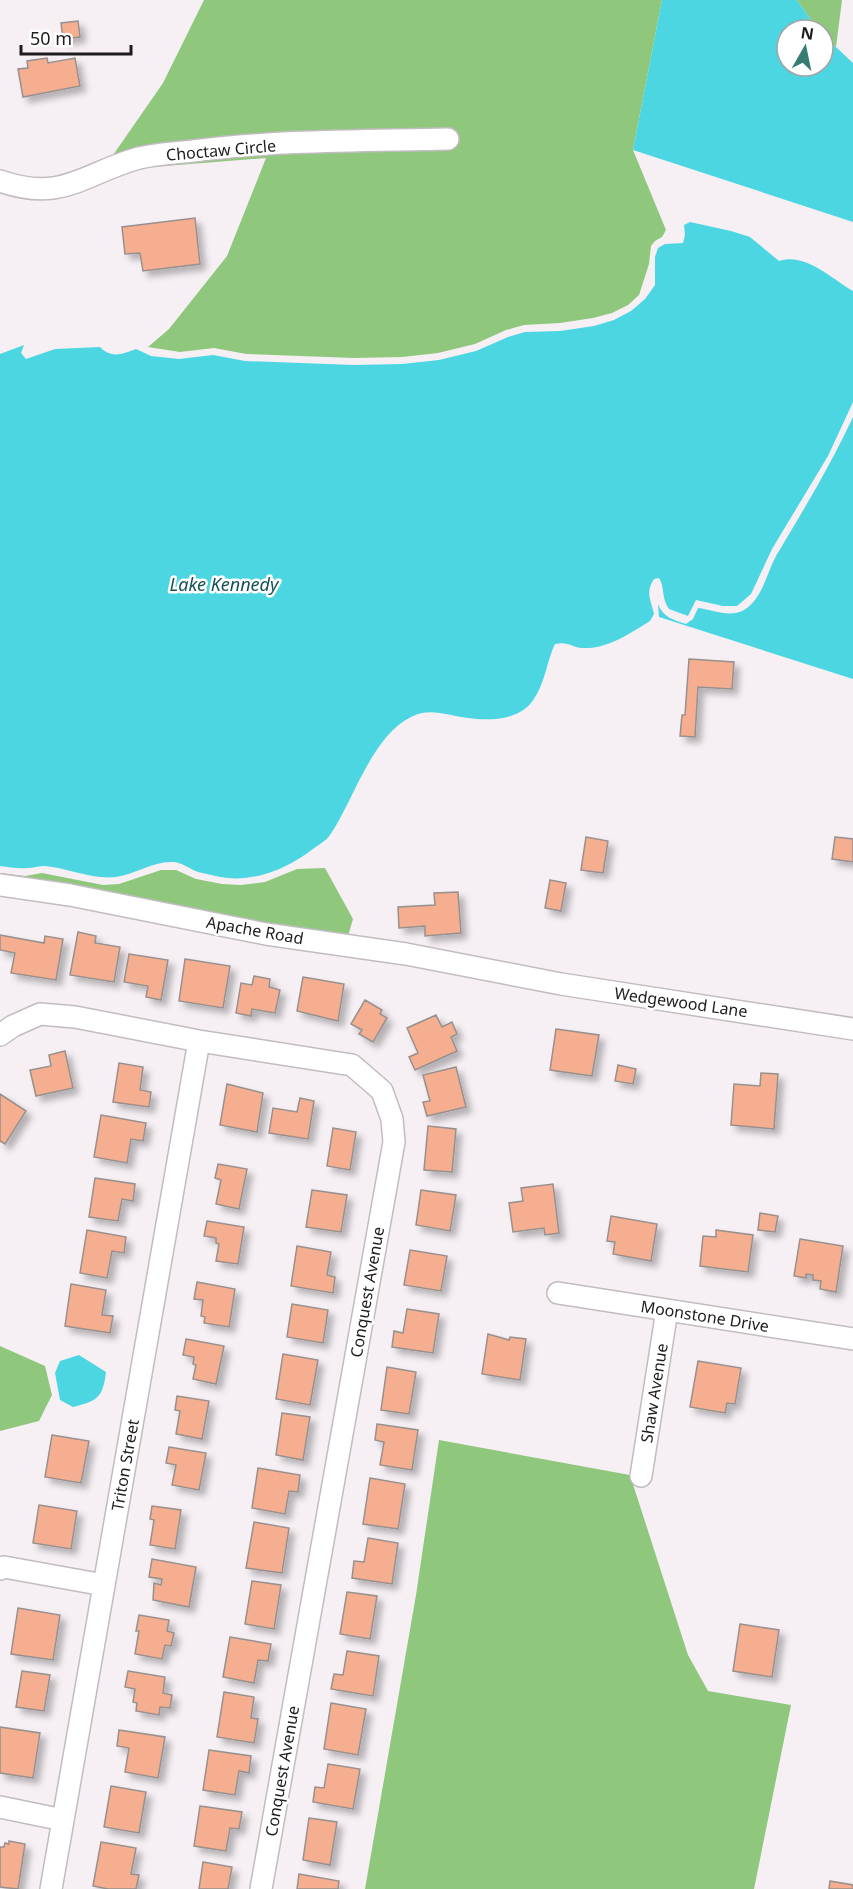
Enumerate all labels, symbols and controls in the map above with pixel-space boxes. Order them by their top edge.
scale bar [21,18,130,56]
north arrow [775,18,835,78]
text: N [799,21,815,45]
text: 50 m [30,26,72,50]
street label: Choctaw Circle [165,134,277,166]
water label: Lake Kennedy [170,572,280,596]
street label: Apache Road [205,911,305,949]
street label: Wedgewood Lane [613,982,749,1022]
street label: Conquest Avenue [345,1225,389,1359]
street label: Moonstone Drive [639,1295,771,1337]
street label: Shaw Avenue [635,1342,673,1444]
street label: Triton Street [106,1417,144,1513]
street label: Conquest Avenue [260,1704,304,1838]

